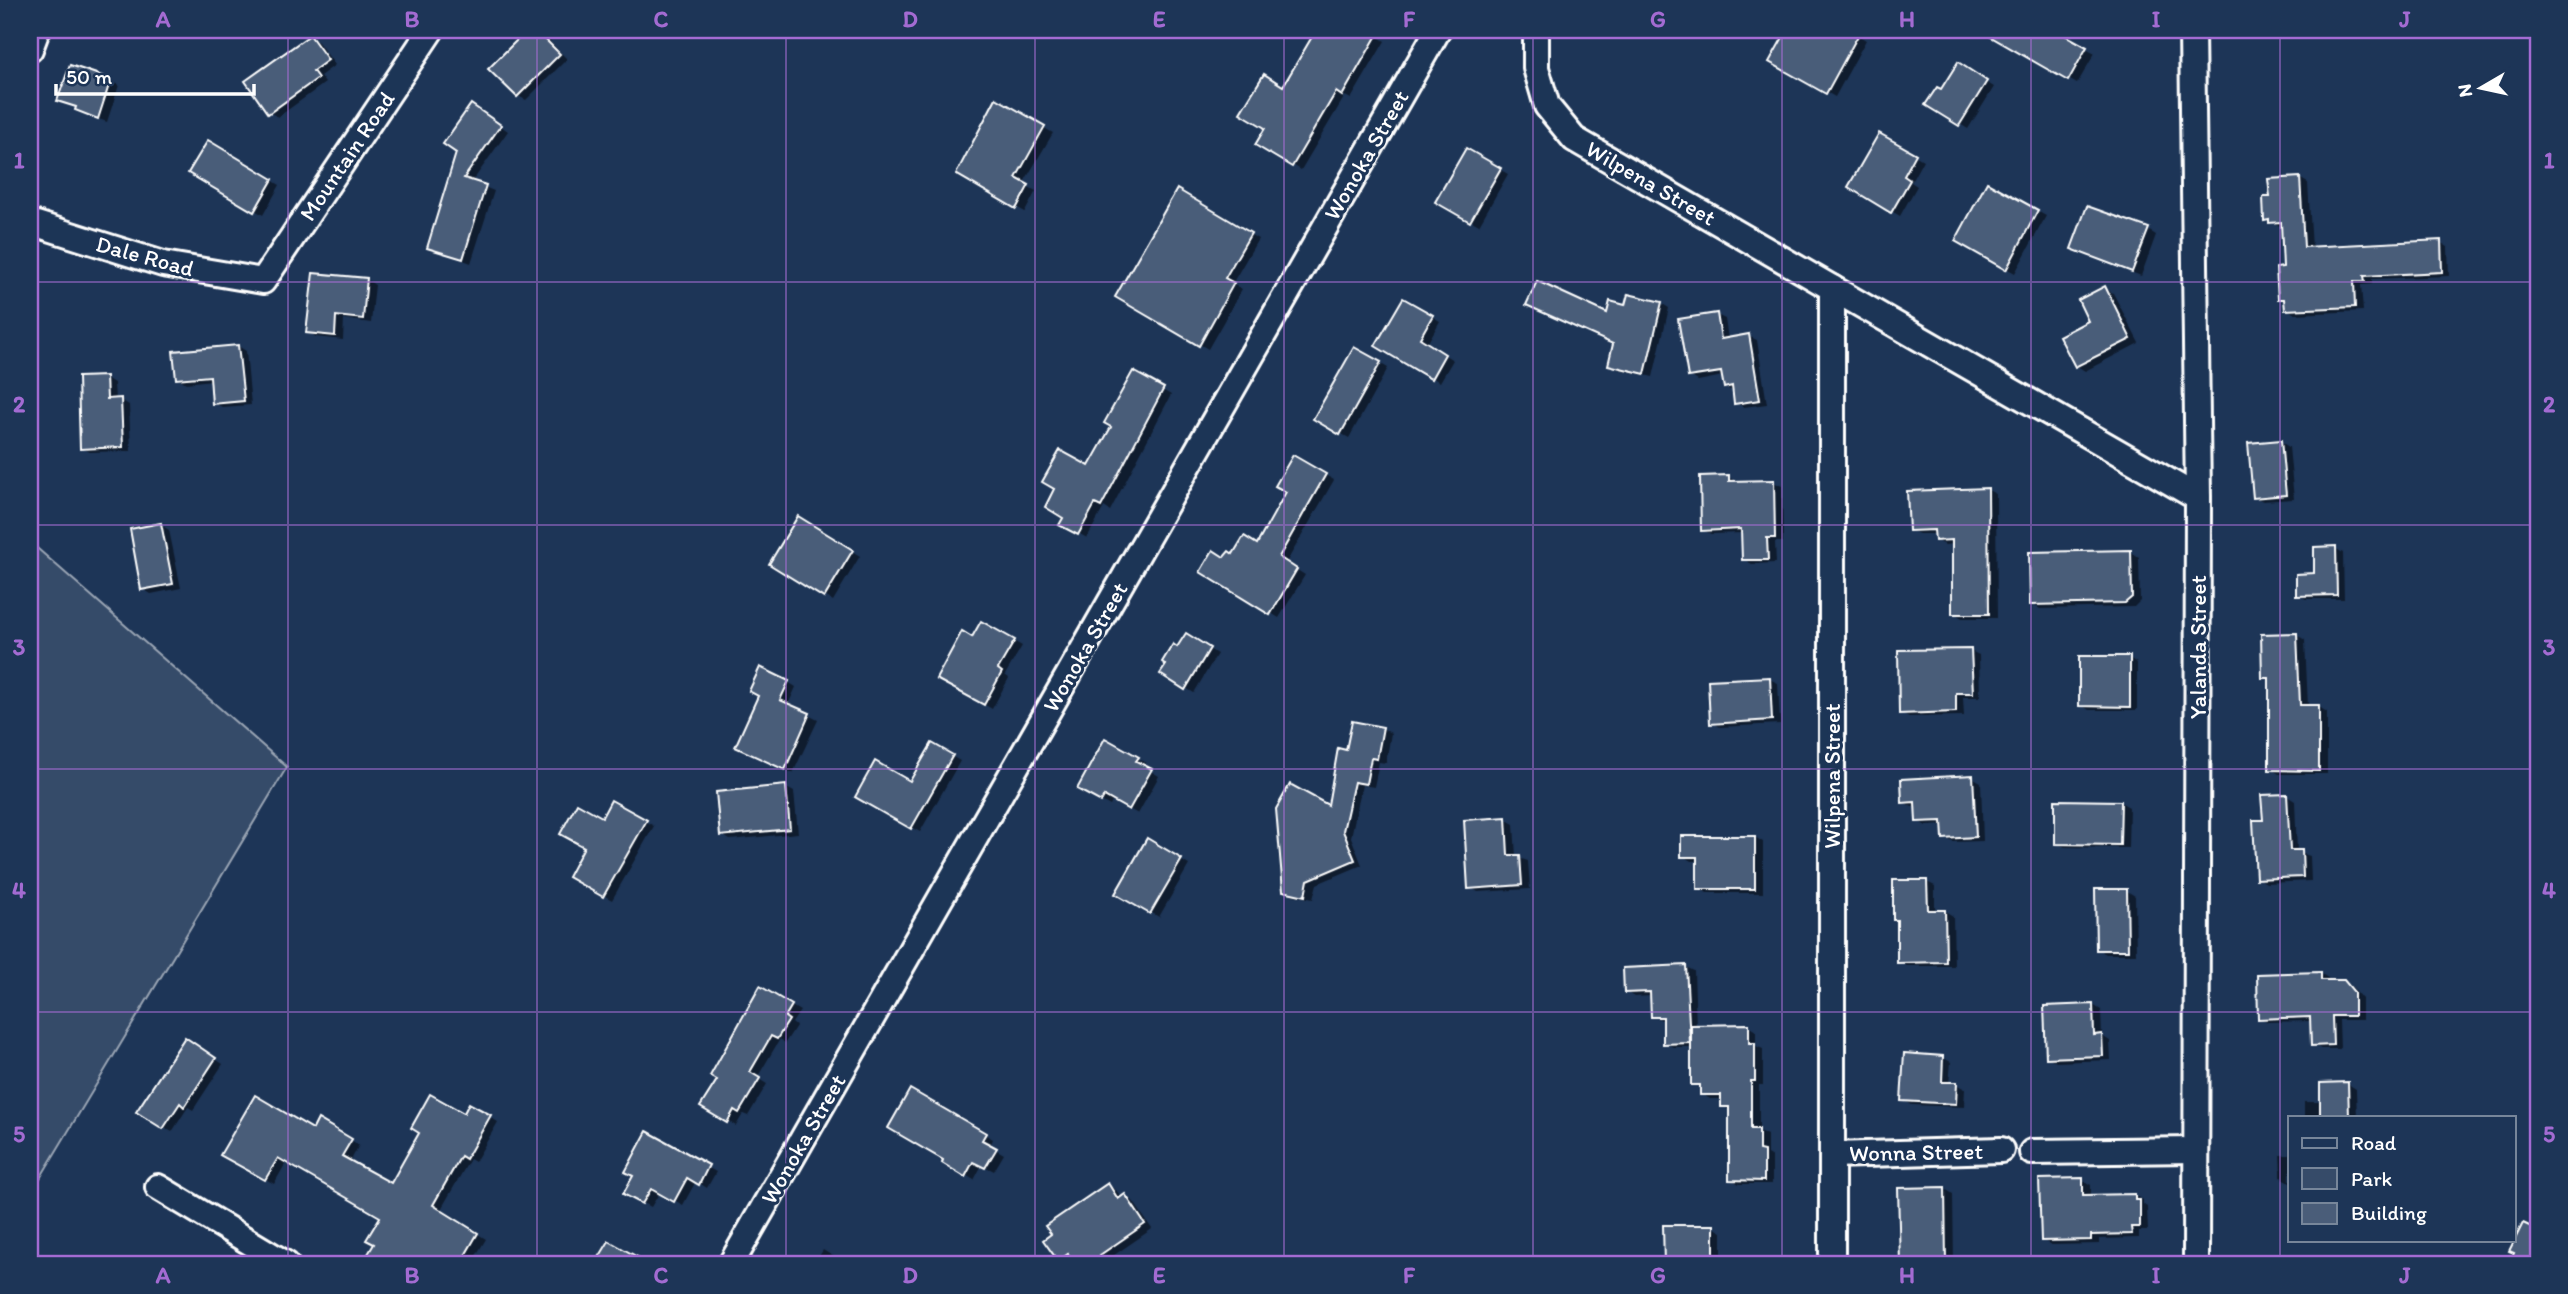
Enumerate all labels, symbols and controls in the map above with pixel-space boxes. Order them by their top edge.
text: A [155,5,171,33]
text: B [405,5,420,33]
text: C [654,5,669,33]
text: D [902,5,918,33]
text: E [1153,5,1166,33]
text: F [1403,5,1416,33]
text: G [1650,5,1666,33]
text: H [1899,5,1915,33]
text: I [2152,5,2161,33]
text: J [2398,5,2411,33]
scale bar [56,52,254,96]
north arrow [2446,52,2516,122]
text: 50 m [66,64,113,89]
text: N [2452,82,2477,99]
street label: Wonoka Street [1318,85,1415,225]
street label: Mountain Road [293,86,401,226]
street label: Wilpena Street [1581,135,1721,232]
text: 1 [14,146,25,174]
text: 1 [2544,146,2555,174]
street label: Dale Road [93,230,197,282]
text: 2 [13,390,26,418]
text: 2 [2543,390,2556,418]
street label: Yalanda Street [2184,575,2212,719]
street label: Wonoka Street [1037,577,1134,717]
text: 3 [13,633,26,661]
text: 3 [2543,633,2556,661]
street label: Wilpena Street [1818,703,1846,849]
text: 4 [12,876,26,904]
text: 4 [2542,876,2556,904]
street label: Wonoka Street [755,1069,852,1209]
legend [2288,1116,2516,1242]
text: 5 [13,1120,25,1148]
text: 5 [2543,1120,2555,1148]
text: Road [2351,1130,2397,1155]
street label: Wonna Street [1849,1137,1984,1167]
text: Park [2351,1166,2393,1191]
text: Building [2351,1200,2427,1225]
text: A [155,1261,171,1289]
text: B [405,1261,420,1289]
text: C [654,1261,669,1289]
text: D [902,1261,918,1289]
text: E [1153,1261,1166,1289]
text: F [1403,1261,1416,1289]
text: G [1650,1261,1666,1289]
text: H [1899,1261,1915,1289]
text: I [2152,1261,2161,1289]
text: J [2398,1261,2411,1289]

